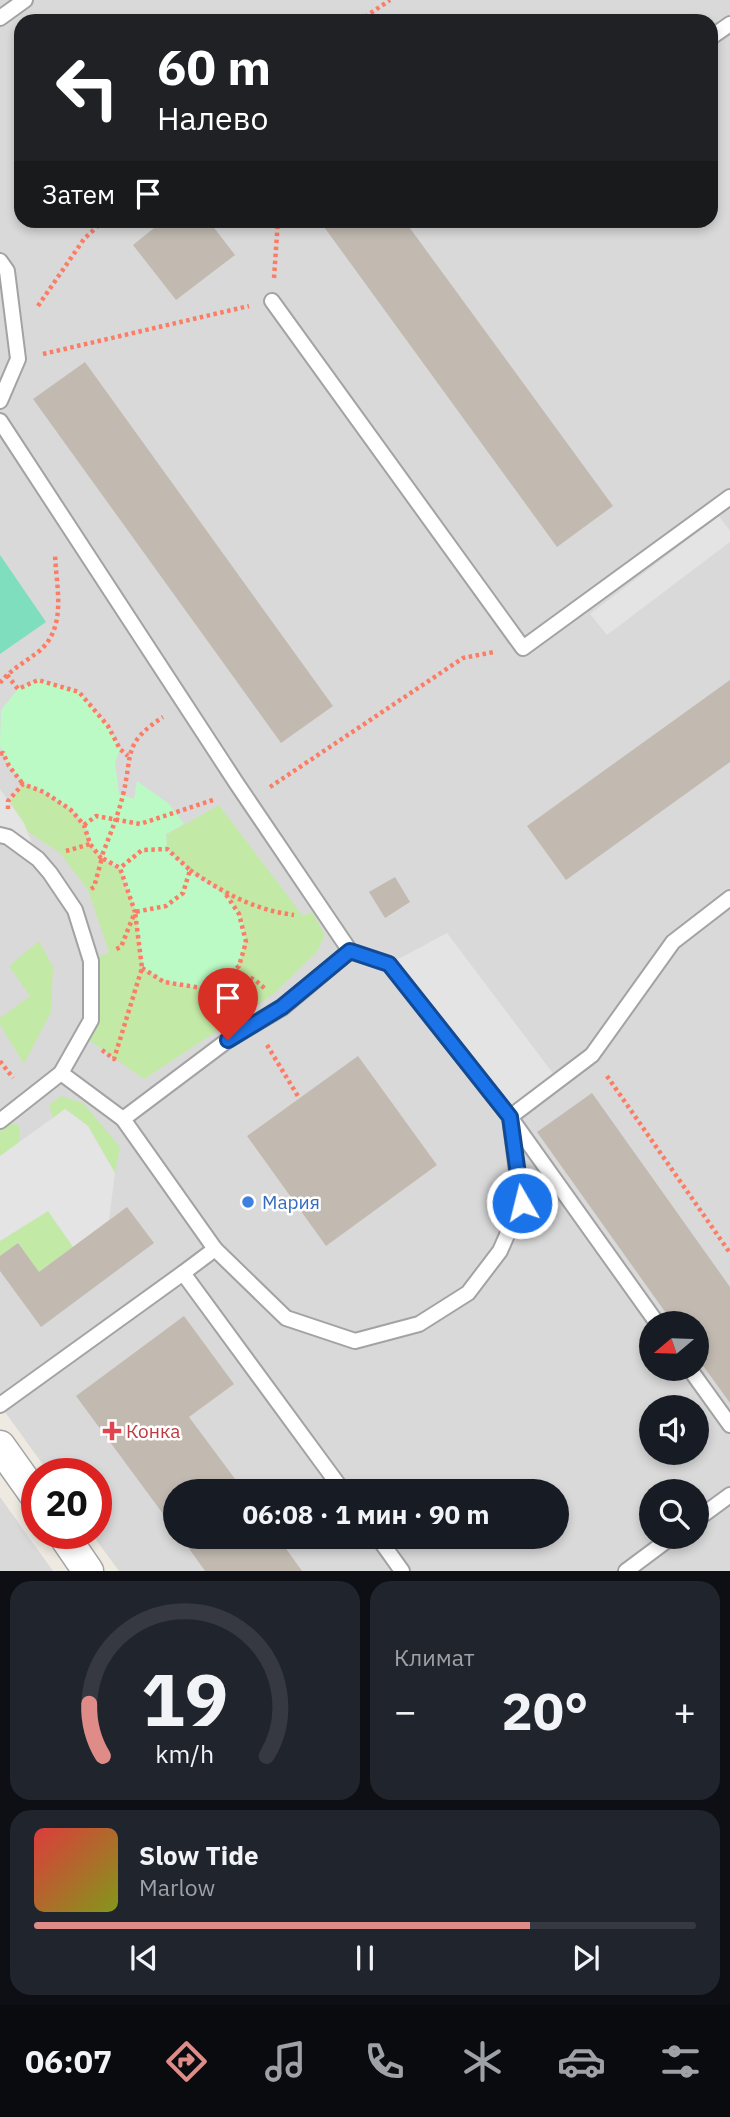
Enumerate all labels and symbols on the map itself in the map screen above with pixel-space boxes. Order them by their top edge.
pin [198,968,258,1040]
position arrow [485,1166,559,1240]
place label: Мария [262,1190,320,1214]
marker: Мария [240,1194,256,1210]
north arrow [639,1311,709,1381]
place label: Конка [126,1419,180,1443]
marker: Конка [104,1423,120,1439]
speed limit sign: 20 [21,1458,112,1549]

